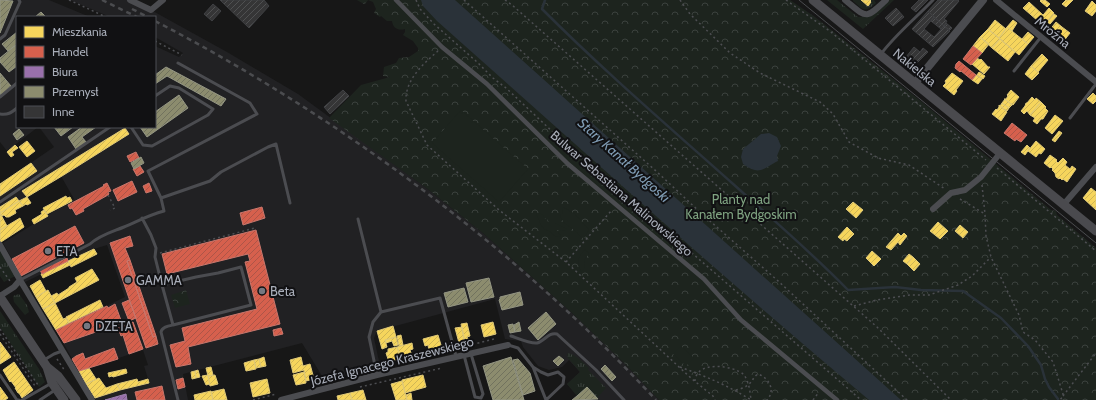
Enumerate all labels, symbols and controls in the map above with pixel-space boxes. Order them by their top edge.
street label: Mroźna [1032,13,1075,52]
legend [16,16,156,128]
text: Mieszkania [52,24,107,39]
text: Handel [52,44,89,59]
street label: Nakielska [890,45,940,90]
text: Biura [52,64,78,79]
text: Przemysł [52,84,99,99]
text: Inne [52,104,75,119]
water label: Stary Kanał Bydgoski [574,114,675,207]
street label: Bulwar Sebastiana Malinowskiego [547,127,697,259]
park label: Planty nad Kanałem Bydgoskim [685,191,797,222]
place label: ETA [56,243,77,259]
marker: ETA [43,246,53,256]
place label: GAMMA [136,272,182,288]
marker: GAMMA [123,275,133,285]
place label: Beta [270,283,296,299]
marker: Beta [257,286,267,296]
place label: DZETA [95,318,133,334]
marker: DZETA [82,321,92,331]
street label: Józefa Ignacego Kraszewskiego [308,333,475,389]

